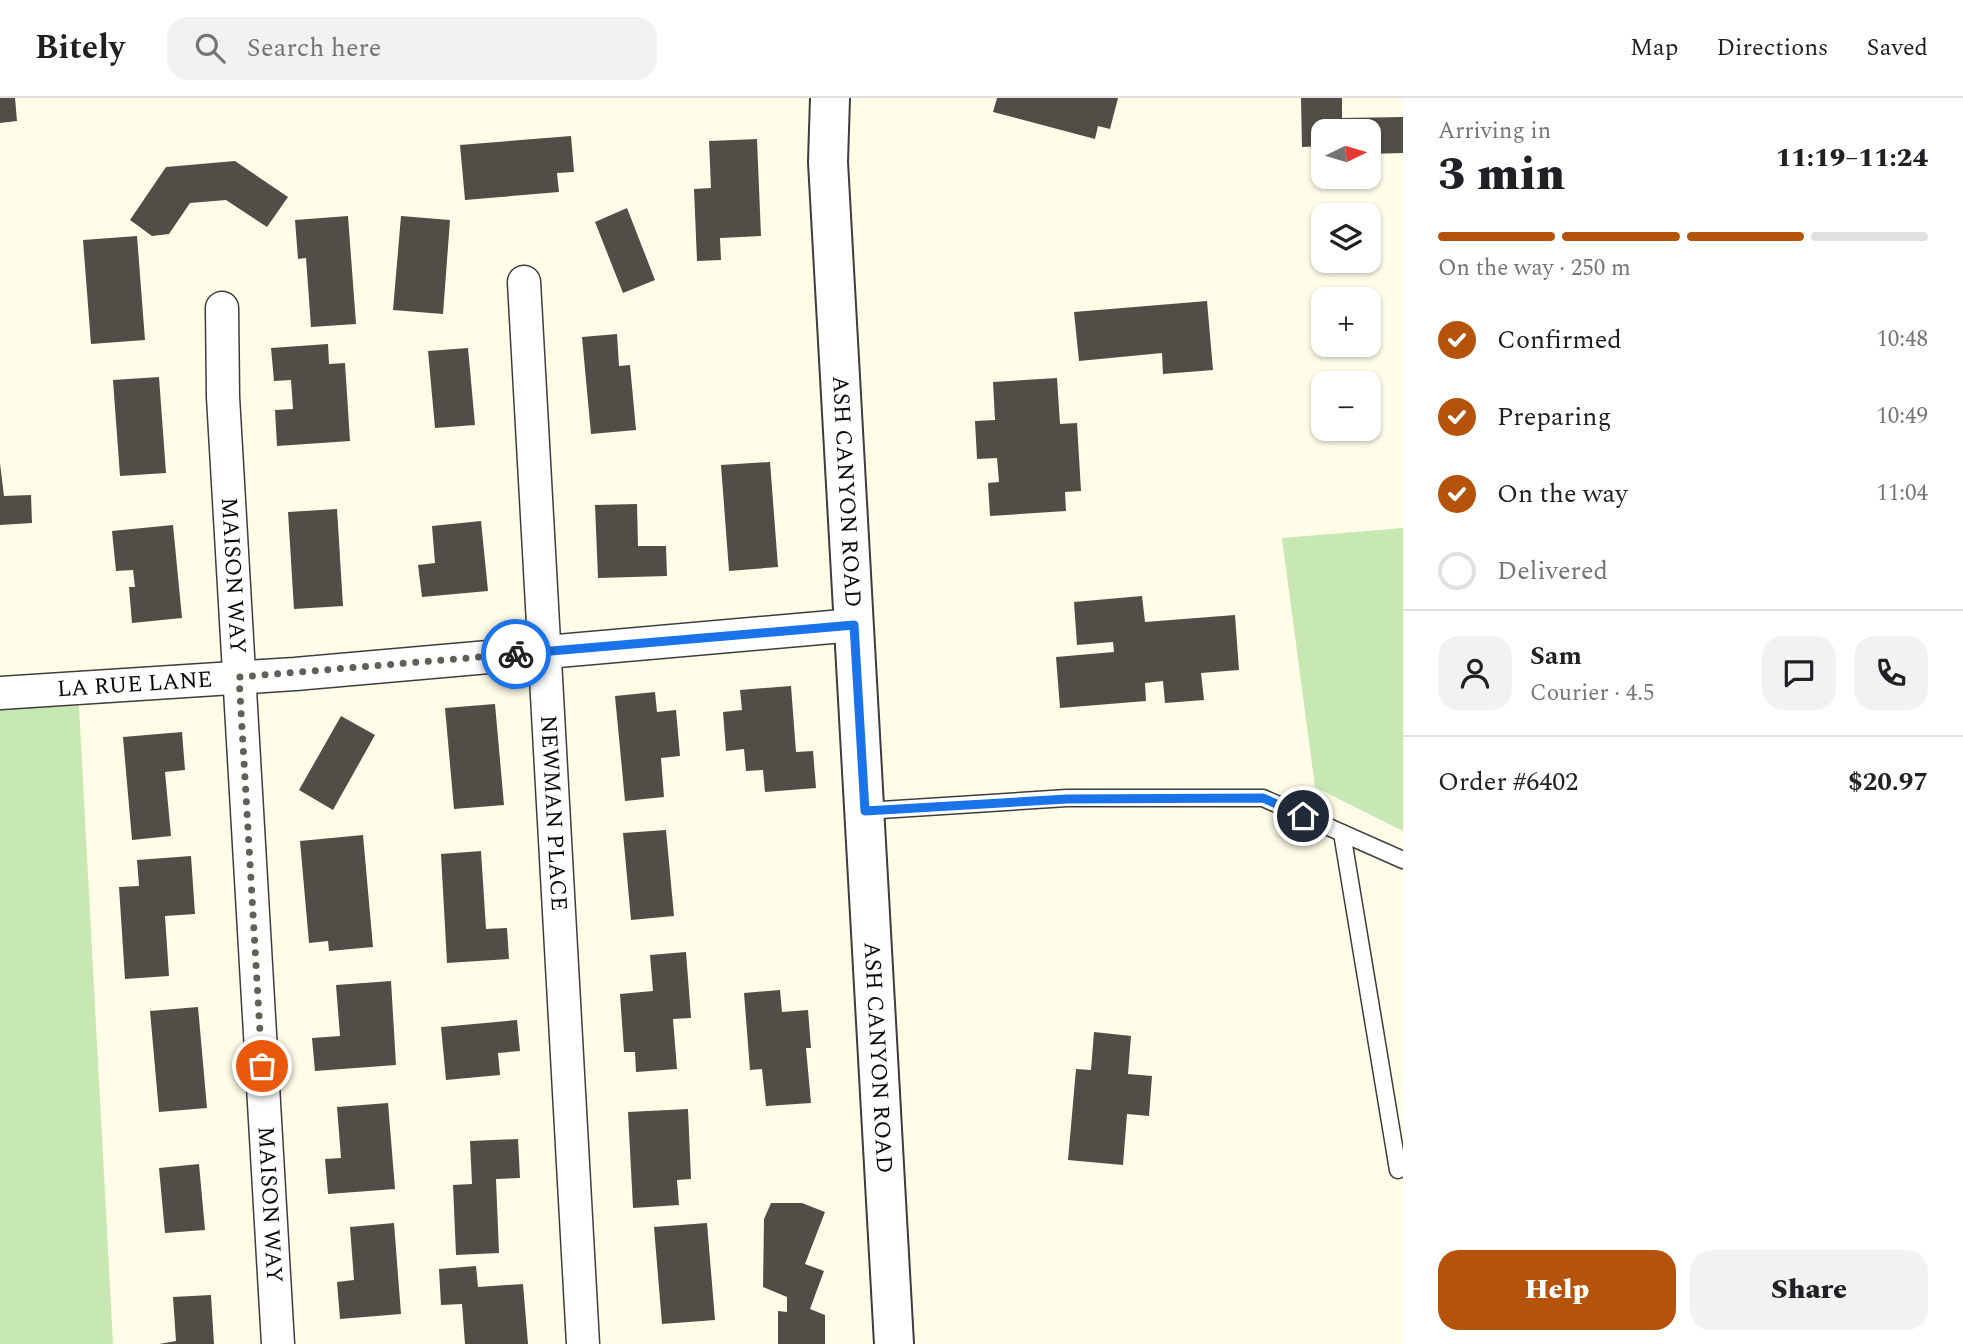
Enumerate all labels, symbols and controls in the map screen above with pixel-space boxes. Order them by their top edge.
search box [167,17,657,80]
text: Bitely [35,23,125,73]
text: Search here [247,28,381,68]
icon: search [191,29,229,67]
text: Map [1630,30,1678,66]
text: Directions [1716,30,1828,66]
text: Saved [1866,30,1928,66]
text: Arriving in [1438,114,1551,149]
north arrow [1311,119,1381,189]
map controls [1311,119,1381,441]
text: 11:19–11:24 [1776,138,1928,178]
text: 3 min [1438,140,1565,210]
button: layers [1311,203,1381,273]
text: On the way · 250 m [1438,251,1631,286]
button: + [1311,287,1381,357]
text: Confirmed [1497,320,1622,360]
icon: check [1438,321,1476,359]
text: 10:48 [1876,322,1928,357]
button: − [1311,371,1381,441]
street label: ASH CANYON ROAD [822,375,870,608]
text: Preparing [1497,397,1611,437]
icon: check [1438,398,1476,436]
text: 10:49 [1876,399,1928,434]
text: On the way [1497,474,1628,514]
icon: check [1438,475,1476,513]
text: 11:04 [1876,476,1928,511]
street label: MAISON WAY [211,496,255,655]
text: Delivered [1497,551,1608,591]
courier [481,619,551,689]
icon: bike [497,635,535,673]
button: person [1438,636,1512,710]
text: Sam [1530,636,1582,676]
button: chat [1762,636,1836,710]
button: phone [1854,636,1928,710]
street label: LA RUE LANE [56,662,214,707]
text: Courier · 4.5 [1530,676,1655,711]
street label: NEWMAN PLACE [531,714,576,912]
text: Order #6402 [1438,762,1578,802]
text: $20.97 [1848,762,1928,802]
pin [1273,786,1333,846]
icon: home [1284,797,1322,835]
street label: ASH CANYON ROAD [854,941,902,1174]
pin [232,1036,292,1096]
icon: bag [243,1047,281,1085]
street label: MAISON WAY [248,1125,292,1284]
button: Help [1438,1250,1676,1330]
button: Share [1690,1250,1928,1330]

